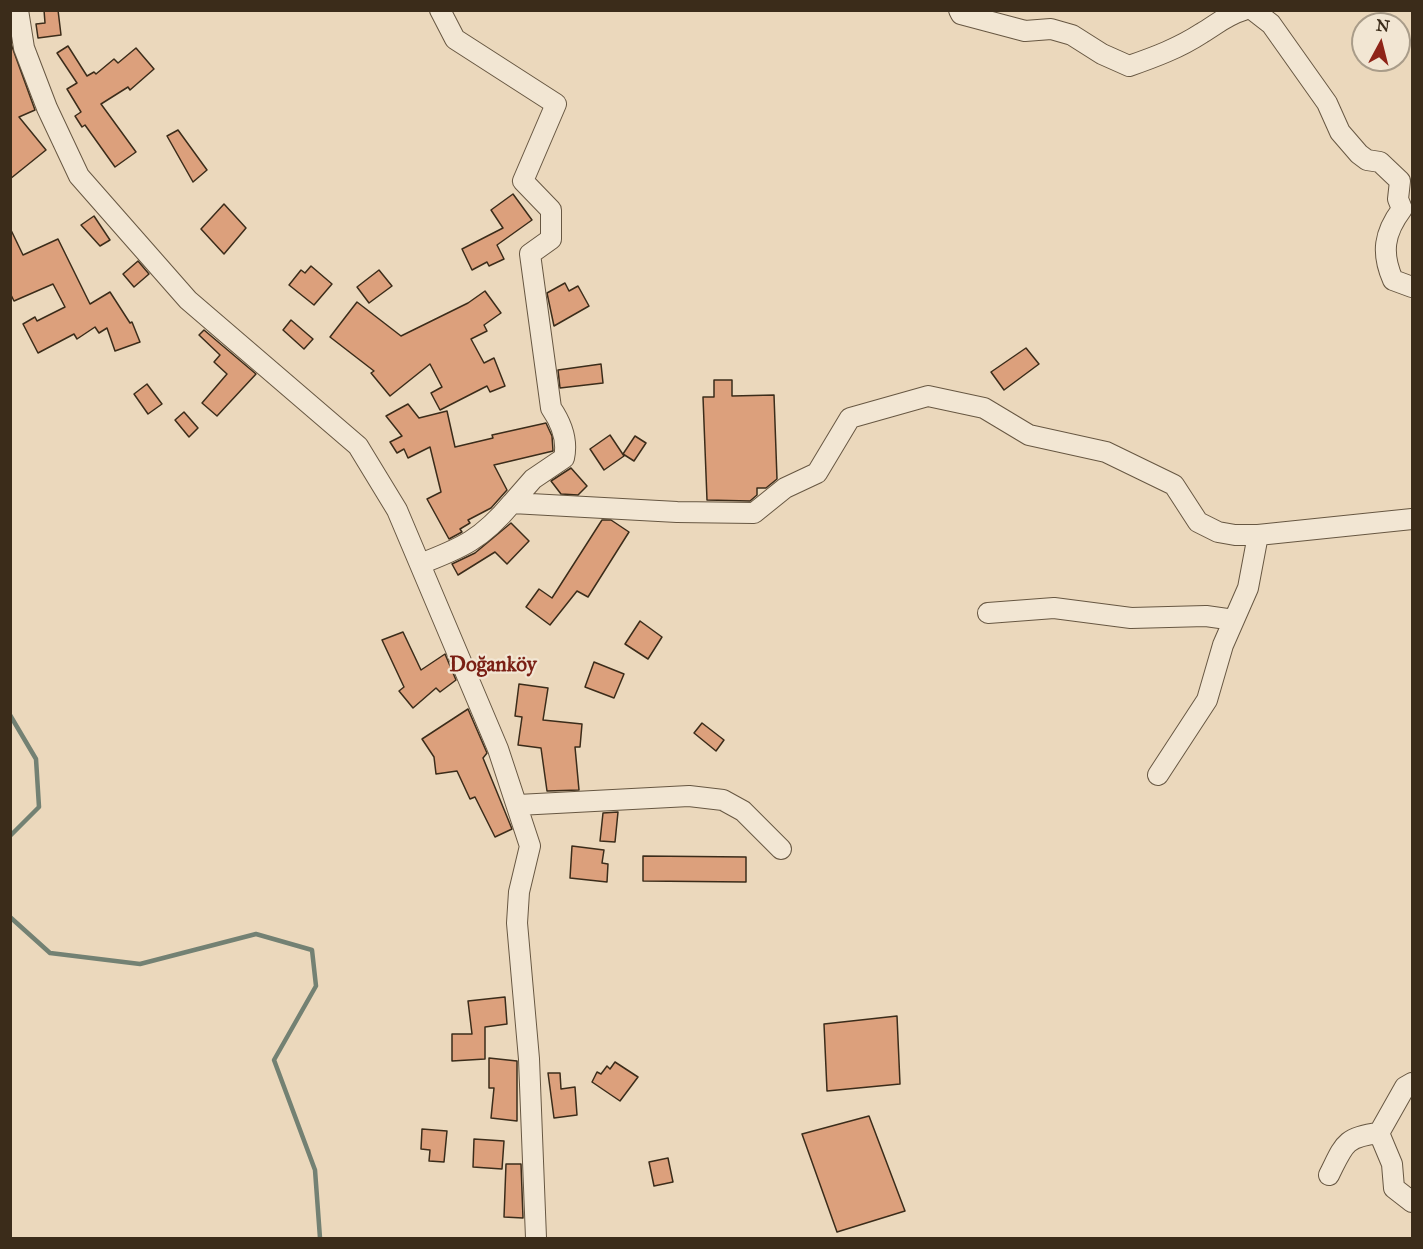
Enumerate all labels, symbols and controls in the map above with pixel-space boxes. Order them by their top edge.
north arrow [1351,12,1411,72]
text: N [1375,15,1391,36]
district label: Doğanköy [449,653,537,679]

